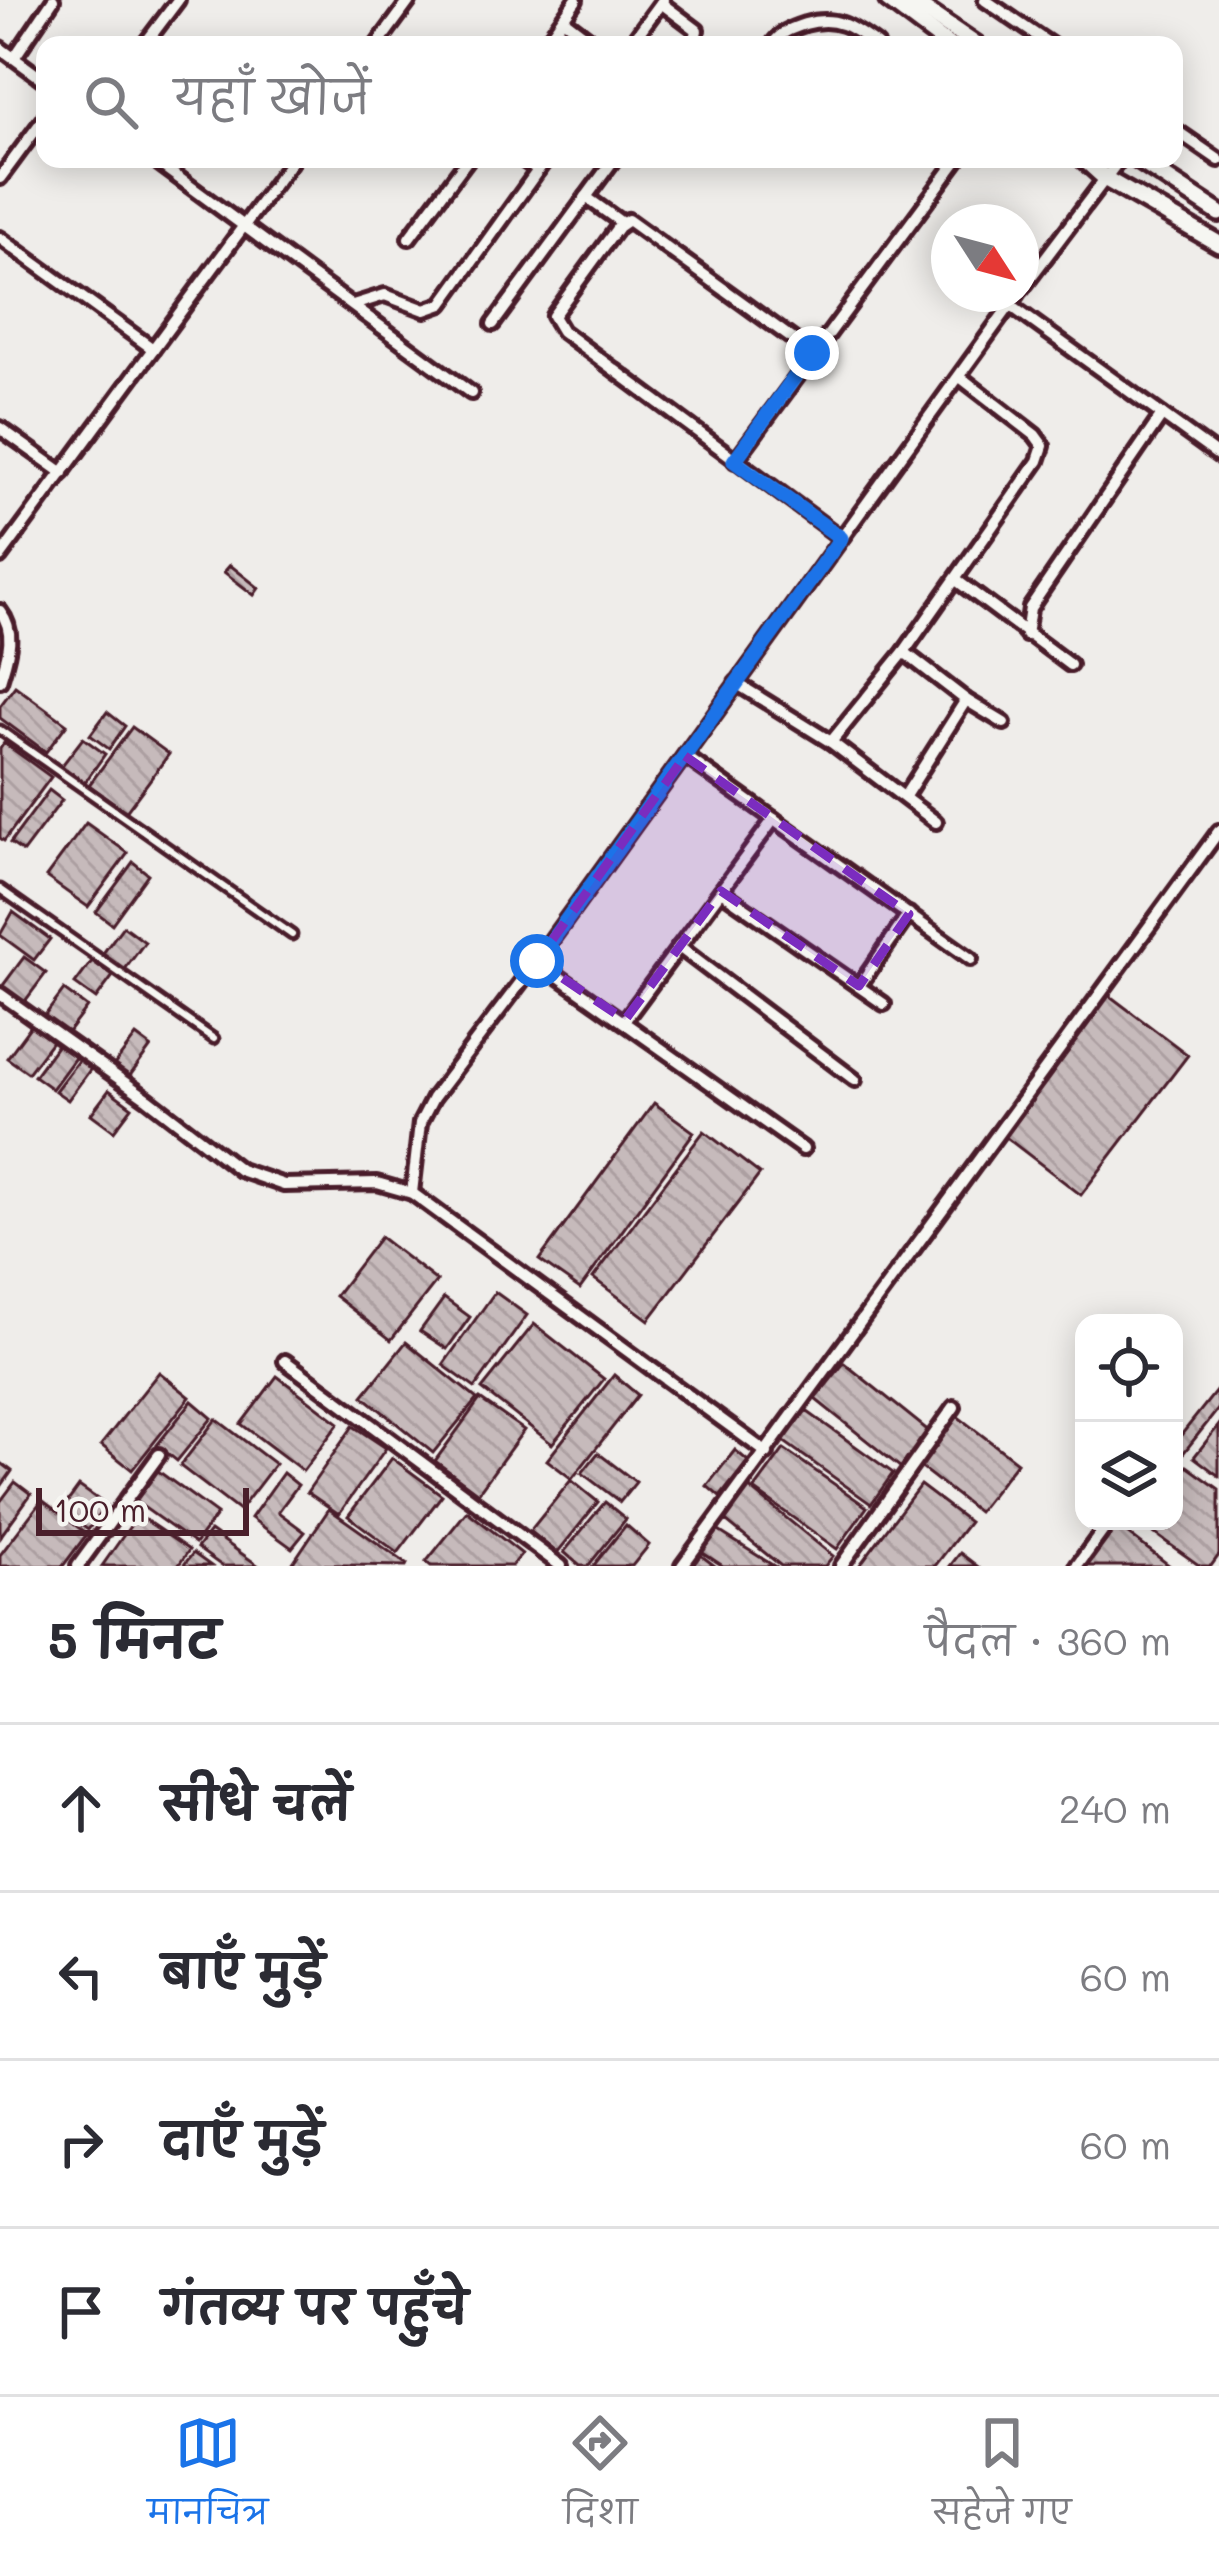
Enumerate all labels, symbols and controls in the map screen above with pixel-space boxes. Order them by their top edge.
search box [36,36,1183,168]
text: यहाँ खोजें [174,67,370,125]
icon: search [78,69,144,135]
north arrow [931,204,1039,312]
route end [785,326,839,380]
route start [510,934,564,988]
map controls [1075,1314,1183,1530]
button: locate [1075,1314,1183,1422]
button: layers [1075,1422,1183,1530]
scale bar [36,1482,249,1535]
text: 100 m [54,1487,146,1530]
text: 5 मिनट [48,1604,220,1671]
text: पैदल · 360 m [925,1614,1171,1665]
text: सीधे चलें [162,1773,351,1831]
icon: ahead [48,1775,114,1841]
text: 240 m [1059,1782,1171,1833]
text: बाएँ मुड़ें [162,1941,325,1999]
icon: left [48,1943,114,2009]
text: 60 m [1080,1950,1171,2001]
text: दाएँ मुड़ें [162,2109,323,2167]
icon: right [48,2111,114,2177]
text: 60 m [1080,2118,1171,2169]
text: गंतव्य पर पहुँचे [162,2277,468,2335]
icon: arrive [48,2279,114,2345]
tab: मानचित्र [147,2410,268,2549]
tab: दिशा [563,2410,638,2549]
tab: सहेजे गए [933,2410,1072,2549]

